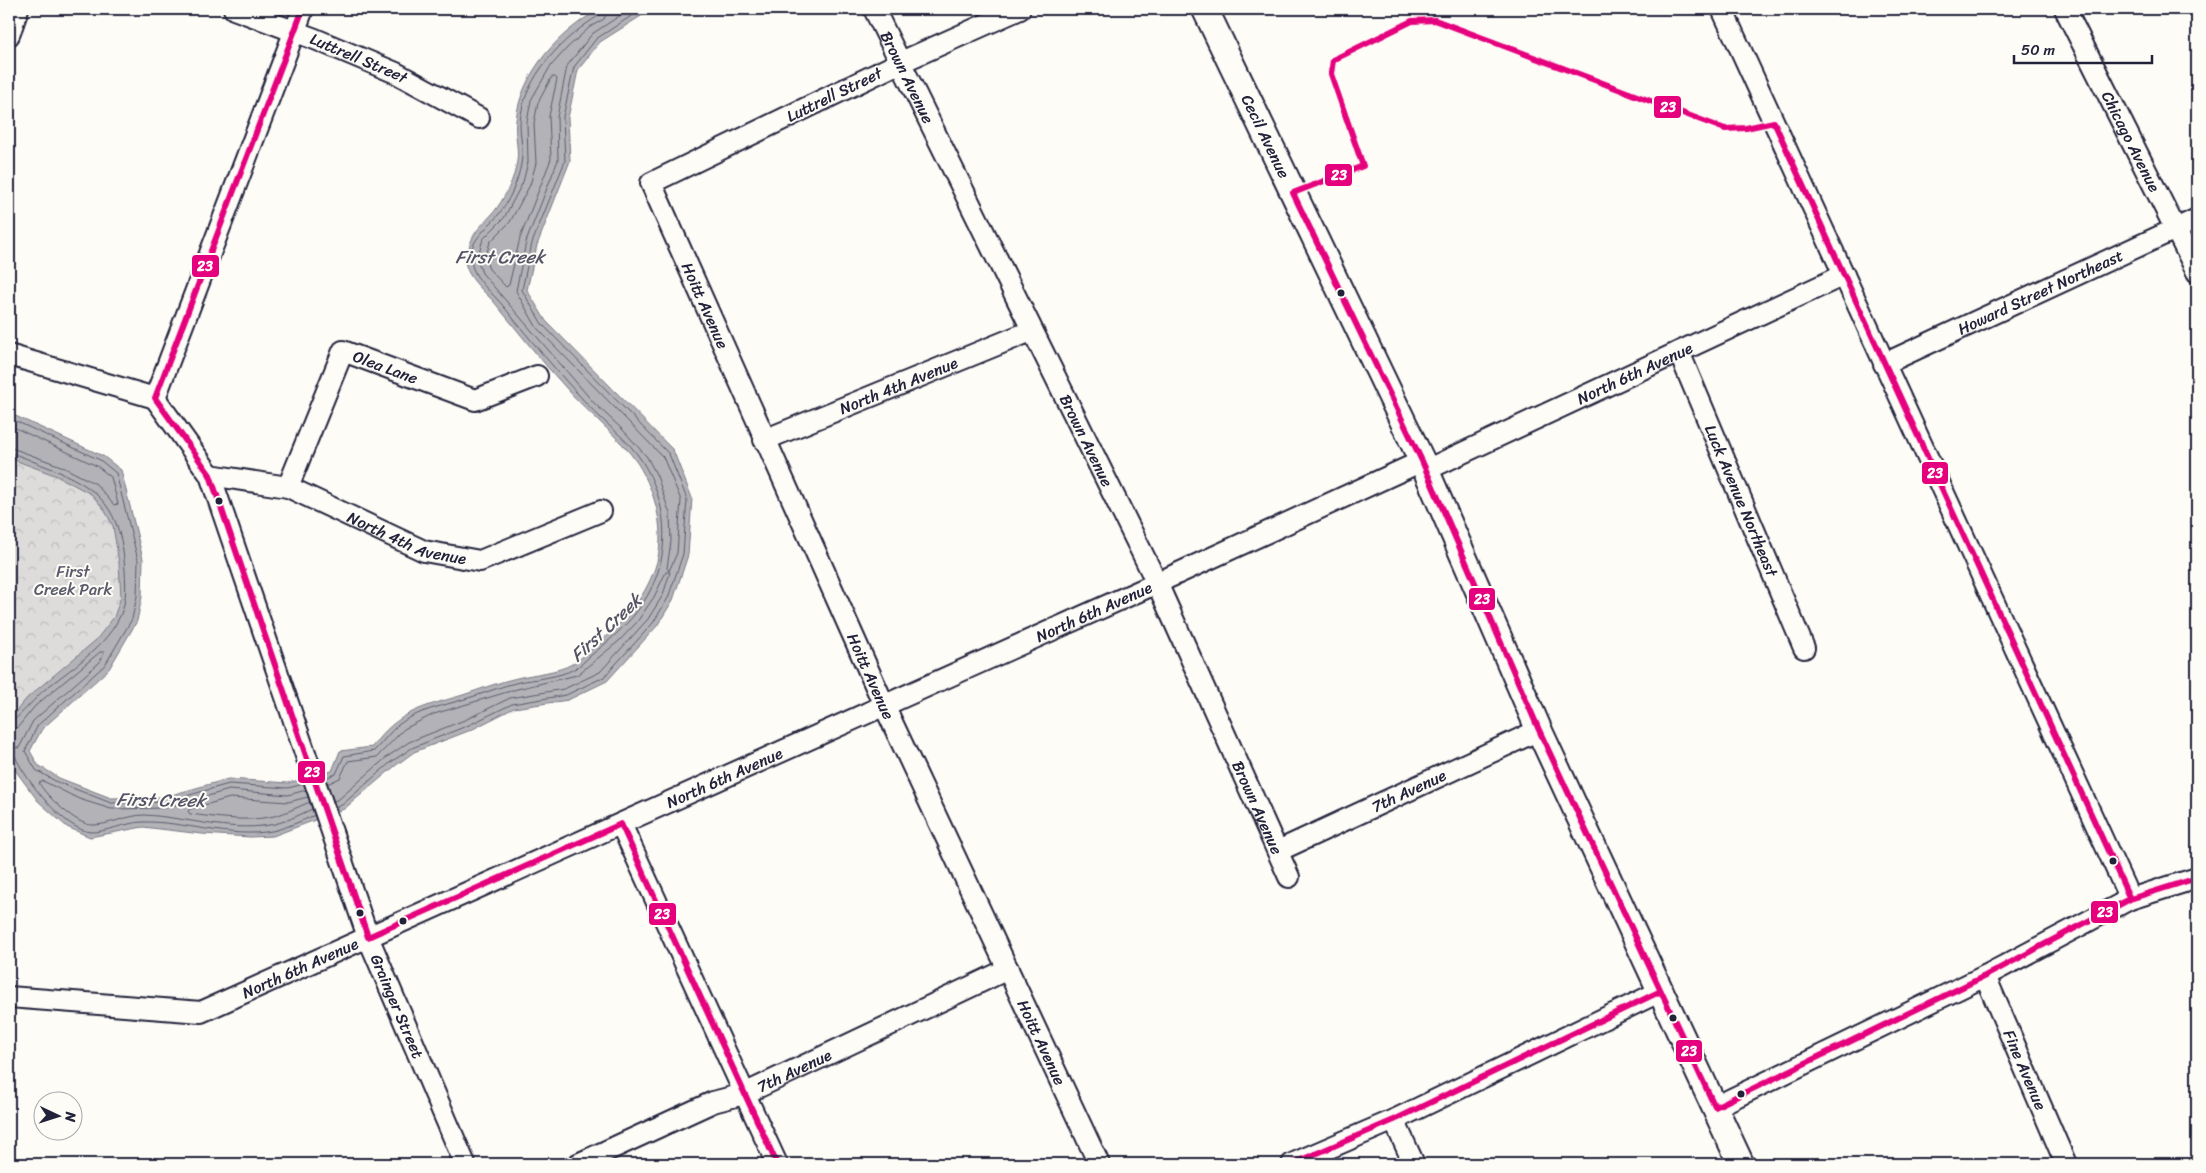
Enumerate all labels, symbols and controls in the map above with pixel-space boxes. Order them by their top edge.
street label: Luttrell Street [306,24,413,92]
street label: Brown Avenue [872,26,942,129]
scale bar [2014,32,2151,64]
text: 50 m [2021,37,2056,63]
street label: Luttrell Street [781,58,888,130]
street label: Chicago Avenue [2093,86,2169,197]
street label: Cecil Avenue [1233,89,1298,183]
line badge: 23 [1653,95,1682,119]
text: 23 [1659,95,1676,120]
line badge: 23 [1324,163,1353,187]
text: 23 [1330,163,1347,188]
water label: First Creek [455,241,547,273]
street label: Howard Street Northeast [1952,241,2128,343]
line badge: 23 [191,254,220,278]
text: 23 [196,254,213,279]
street label: Hoitt Avenue [673,257,737,354]
unlabelled marker [1336,288,1346,298]
street label: North 6th Avenue [1572,334,1698,413]
street label: Olea Lane [349,342,422,393]
street label: North 4th Avenue [835,348,963,423]
street label: Brown Avenue [1051,389,1121,492]
street label: Luck Avenue Northeast [1696,420,1786,582]
line badge: 23 [1921,461,1949,485]
text: 23 [1926,461,1943,486]
unlabelled marker [214,496,224,506]
street label: North 4th Avenue [342,503,469,573]
park label: First Creek Park [34,557,113,604]
street label: North 6th Avenue [1031,573,1157,651]
water label: First Creek [563,584,651,670]
line badge: 23 [1468,587,1496,611]
text: 23 [1473,587,1490,612]
street label: Hoitt Avenue [839,628,903,725]
street label: North 6th Avenue [661,739,788,817]
street label: Brown Avenue [1224,756,1291,859]
line badge: 23 [297,760,326,784]
text: 23 [303,760,320,785]
street label: 7th Avenue [1367,761,1451,821]
water label: First Creek [116,783,208,817]
unlabelled marker [2108,856,2118,866]
line badge: 23 [2090,900,2119,924]
text: 23 [2096,900,2113,925]
line badge: 23 [648,902,677,926]
text: 23 [653,902,670,927]
unlabelled marker [355,908,365,918]
unlabelled marker [398,916,408,926]
street label: North 6th Avenue [237,929,363,1007]
street label: Grainger Street [362,949,432,1063]
street label: Hoitt Avenue [1009,994,1074,1090]
unlabelled marker [1668,1013,1678,1023]
street label: Fine Avenue [1995,1025,2055,1115]
line badge: 23 [1675,1039,1703,1063]
text: 23 [1680,1039,1697,1064]
street label: 7th Avenue [752,1040,837,1101]
unlabelled marker [1736,1089,1746,1099]
north arrow [32,1090,82,1140]
text: N [58,1110,83,1123]

